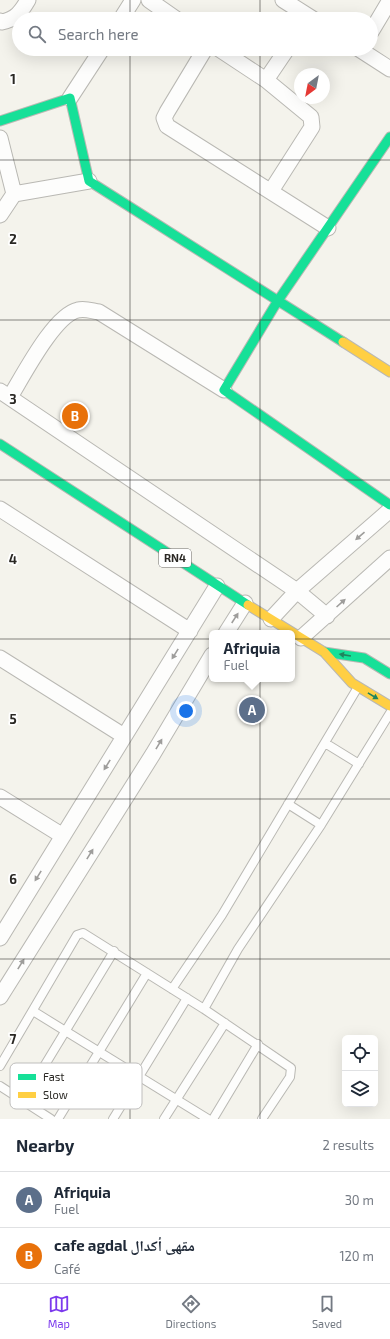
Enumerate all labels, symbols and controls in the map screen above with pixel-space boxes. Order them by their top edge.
search box [12,12,378,56]
icon: search [26,23,48,45]
text: Search here [58,25,139,43]
north arrow [294,68,330,104]
text: 1 [10,71,16,87]
text: 2 [9,231,17,247]
text: 3 [9,391,17,407]
pin: B [62,401,88,431]
one-way arrow [356,531,365,540]
road number: RN4 [159,549,191,567]
text: 4 [9,551,17,567]
one-way arrow [336,598,346,608]
one-way arrow [232,612,239,624]
popup [209,630,295,682]
text: Afriquia [224,639,280,657]
one-way arrow [171,649,179,660]
one-way arrow [339,652,351,658]
text: Fuel [224,657,249,673]
one-way arrow [367,692,379,699]
pin: A [239,695,265,725]
your location [176,701,196,721]
text: 5 [9,711,17,727]
one-way arrow [156,738,163,750]
one-way arrow [103,759,110,771]
one-way arrow [86,849,94,859]
one-way arrow [35,870,42,882]
text: 6 [9,871,17,887]
one-way arrow [17,959,25,969]
text: 7 [10,1031,17,1047]
map controls [342,1035,378,1107]
button: locate [342,1035,378,1071]
legend [10,1063,142,1109]
text: Fast [43,1070,65,1083]
button: layers [342,1071,378,1107]
text: Slow [43,1088,68,1101]
text: Nearby [16,1135,74,1155]
text: 2 results [322,1137,374,1153]
text: Afriquia [54,1183,111,1201]
text: A [25,1192,33,1208]
text: 30 m [345,1192,374,1208]
text: Fuel [54,1201,79,1217]
text: cafe agdal مقهى أكدال [54,1236,195,1254]
text: B [25,1248,33,1264]
text: 120 m [339,1248,374,1264]
text: Café [54,1261,80,1277]
tab: Map [48,1293,70,1330]
tab: Directions [166,1293,216,1330]
tab: Saved [312,1293,342,1330]

